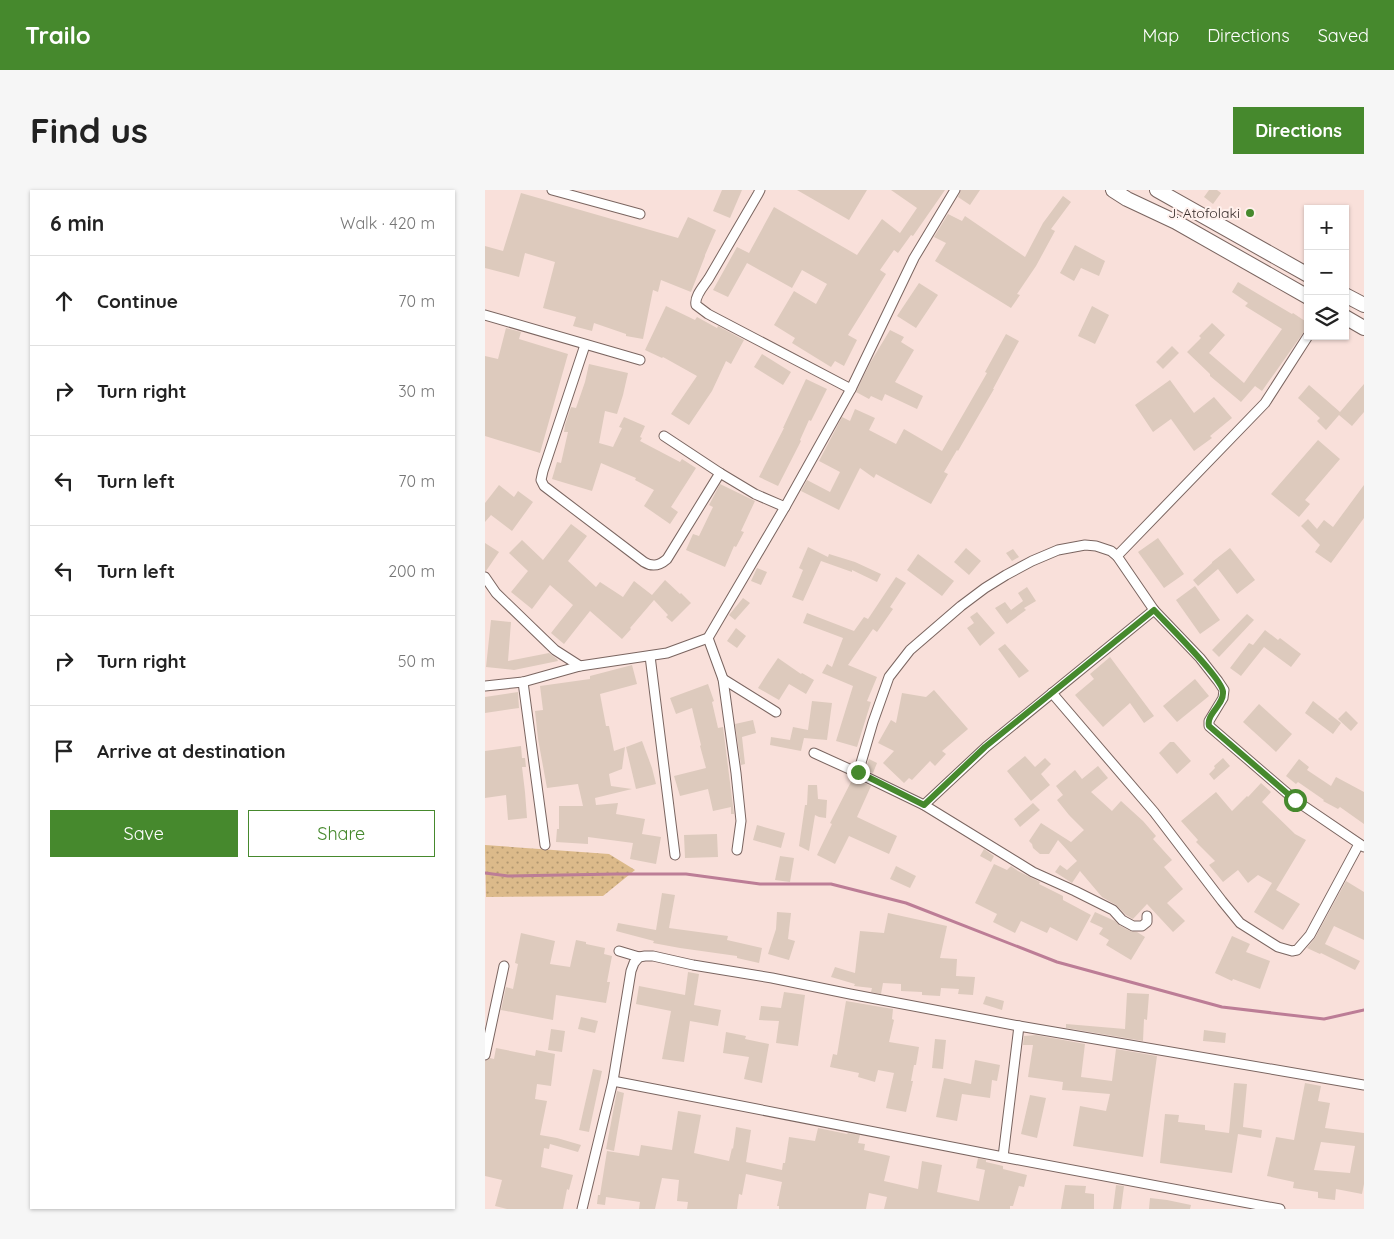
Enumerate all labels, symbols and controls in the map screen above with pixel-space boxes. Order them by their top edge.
text: Trailo [25,20,91,50]
text: Map [1142,24,1179,47]
text: Directions [1207,24,1290,47]
text: Saved [1318,24,1369,47]
button: Directions [1233,107,1364,154]
text: Find us [30,108,148,152]
place label: J. Atofolaki [1168,204,1240,222]
map controls [1304,205,1349,340]
button: + [1304,205,1349,250]
marker: J. Atofolaki [1244,207,1256,219]
text: 6 min [50,210,104,236]
text: Walk · 420 m [340,213,435,233]
button: − [1304,250,1349,295]
icon: ahead [50,287,78,315]
text: Continue [97,289,178,313]
text: 70 m [398,291,435,311]
button: layers [1304,295,1349,340]
icon: right [50,377,78,405]
text: Turn right [97,379,186,403]
text: 30 m [398,381,435,401]
icon: left [50,467,78,495]
text: Turn left [97,469,175,493]
text: 70 m [398,471,435,491]
icon: left [50,557,78,585]
text: Turn left [97,559,175,583]
text: 200 m [388,561,435,581]
icon: right [50,647,78,675]
text: Turn right [97,649,186,673]
text: 50 m [398,651,435,671]
icon: arrive [50,737,78,765]
text: Arrive at destination [97,739,286,763]
route end [847,761,870,784]
route start [1284,789,1307,812]
button: Save [50,810,238,857]
button: Share [248,810,435,857]

